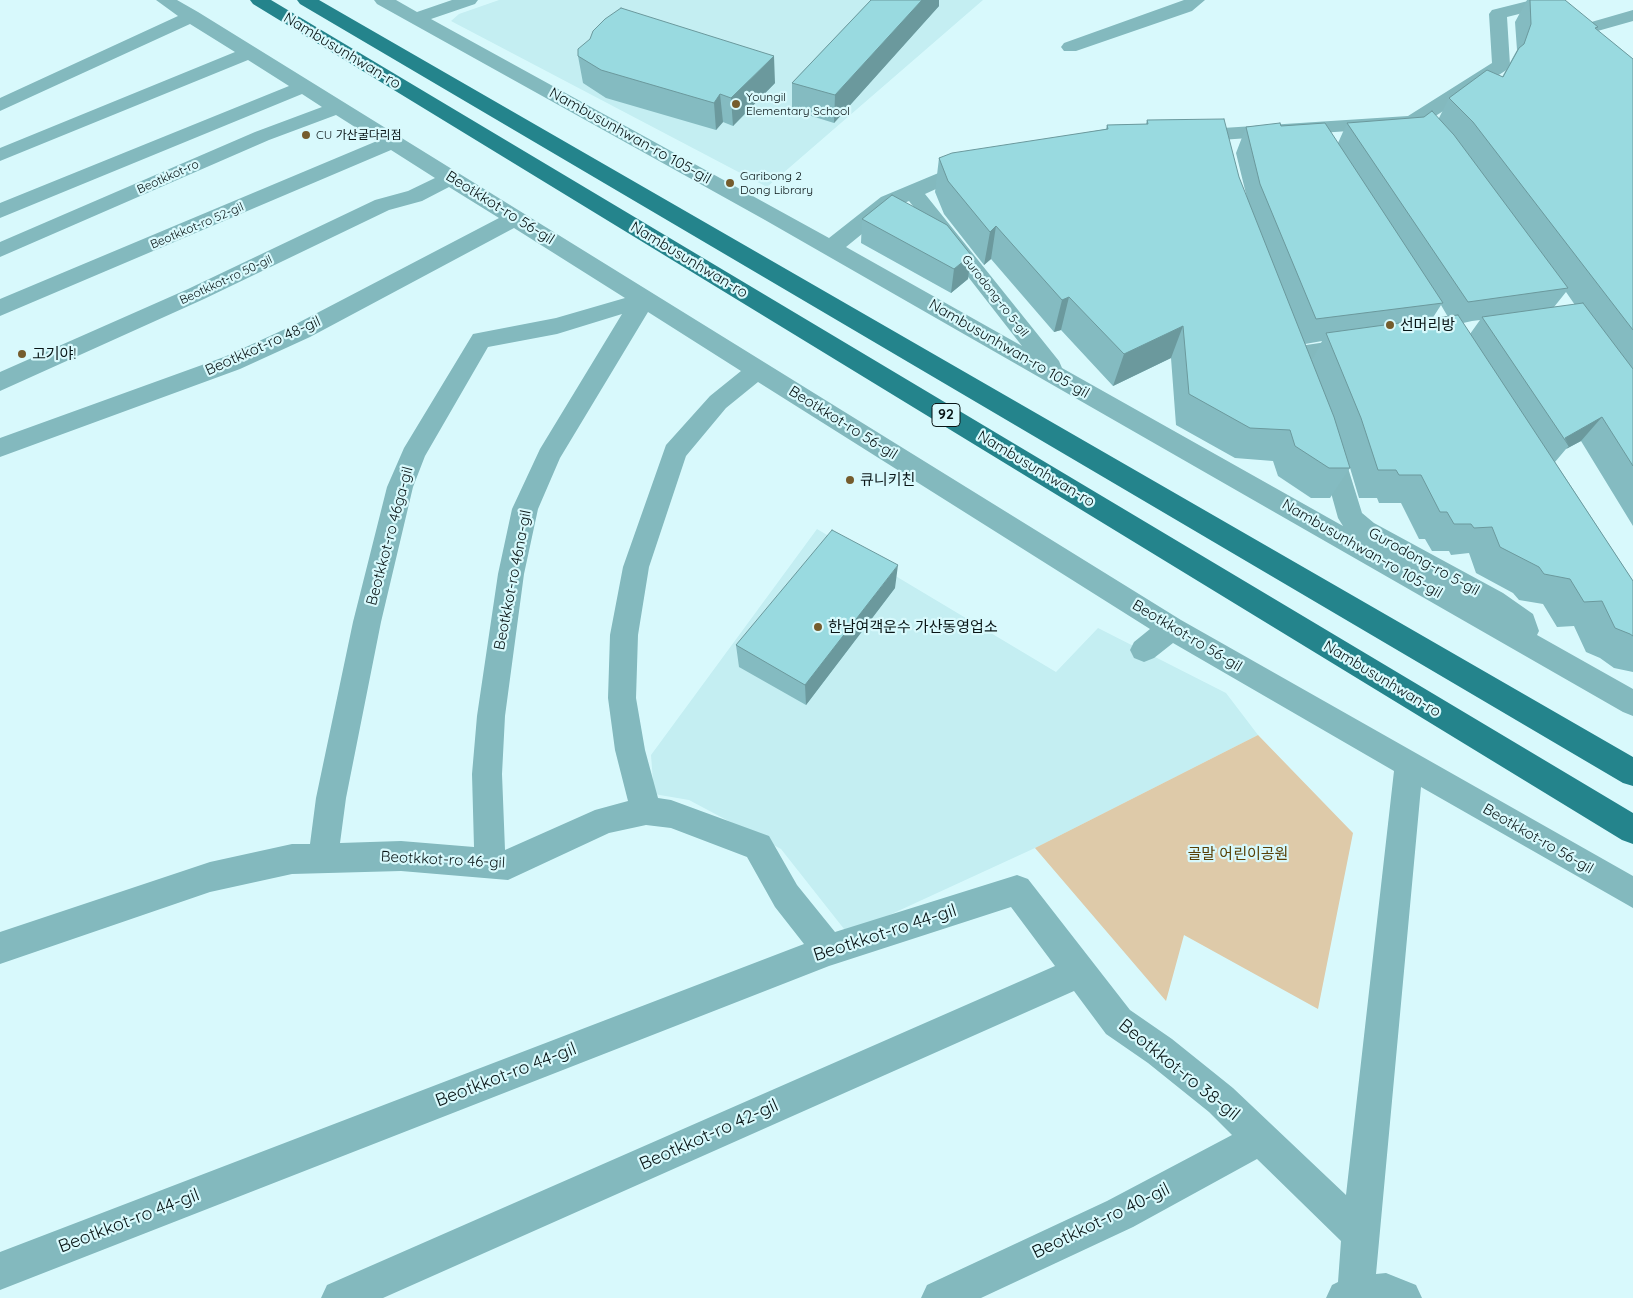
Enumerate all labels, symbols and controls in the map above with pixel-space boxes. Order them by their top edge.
street label: Nambusunhwan-ro [280,9,404,93]
street label: Nambusunhwan-ro 105-gil [546,84,714,188]
place label: Youngil Elementary School [746,90,850,118]
marker: Youngil Elementary School [730,98,742,110]
place label: CU 가산굴다리점 [316,128,402,142]
marker: CU 가산굴다리점 [300,129,312,141]
street label: Beotkkot-ro [135,157,201,197]
street label: Beotkkot-ro 56-gil [442,167,558,249]
place label: Garibong 2 Dong Library [740,169,813,197]
marker: Garibong 2 Dong Library [724,177,736,189]
street label: Beotkkot-ro 52-gil [148,200,246,252]
street label: Nambusunhwan-ro [627,218,751,302]
street label: Beotkkot-ro 50-gil [177,252,275,308]
street label: Gurodong-ro 5-gil [959,252,1031,340]
street label: Nambusunhwan-ro 105-gil [926,296,1092,402]
street label: Beotkkot-ro 48-gil [202,312,324,380]
place label: 선머리방 [1400,316,1455,334]
marker: 선머리방 [1384,319,1396,331]
place label: 고기야! [32,345,76,363]
marker: 고기야! [16,348,28,360]
street label: Beotkkot-ro 56-gil [785,382,901,464]
road number: 92 [932,404,960,426]
street label: Nambusunhwan-ro [974,427,1098,511]
street label: Beotkkot-ro 46ga-gil [363,465,417,607]
place label: 큐니키친 [860,471,915,489]
marker: 큐니키친 [844,474,856,486]
street label: Nambusunhwan-ro 105-gil [1279,496,1445,602]
street label: Beotkkot-ro 46na-gil [491,508,535,652]
street label: Gurodong-ro 5-gil [1365,524,1483,600]
street label: Beotkkot-ro 56-gil [1129,596,1245,676]
place label: 한남여객운수 가산동영업소 [828,618,998,636]
marker: 한남여객운수 가산동영업소 [812,621,824,633]
street label: Nambusunhwan-ro [1320,637,1444,721]
street label: Beotkkot-ro 56-gil [1479,800,1597,878]
park label: 골말 어린이공원 [1188,845,1288,863]
street label: Beotkkot-ro 46-gil [380,848,506,872]
street label: Beotkkot-ro 44-gil [811,900,959,966]
street label: Beotkkot-ro 38-gil [1114,1015,1244,1125]
street label: Beotkkot-ro 44-gil [433,1038,579,1112]
street label: Beotkkot-ro 42-gil [636,1095,782,1175]
street label: Beotkkot-ro 40-gil [1029,1178,1173,1264]
street label: Beotkkot-ro 44-gil [56,1184,202,1258]

